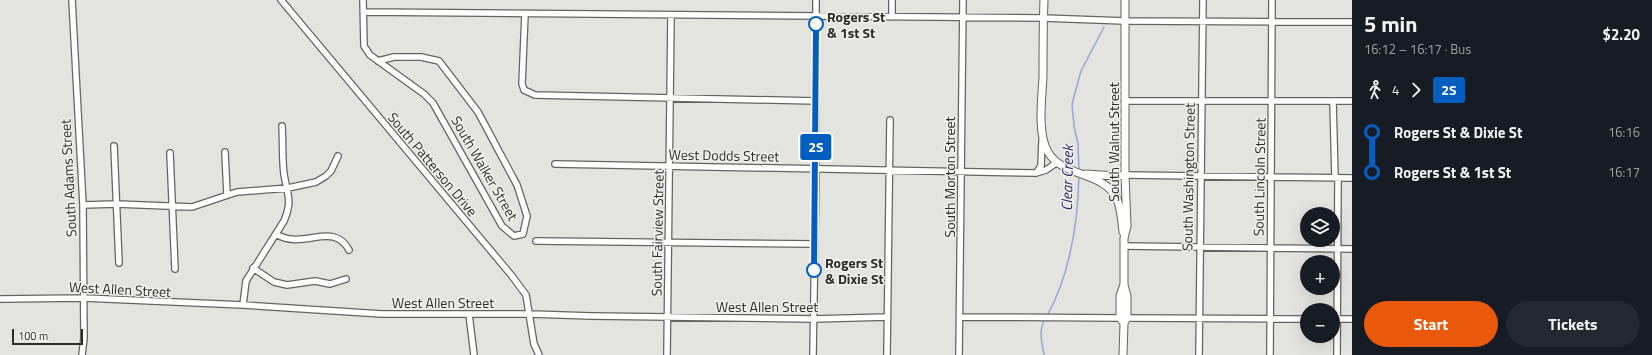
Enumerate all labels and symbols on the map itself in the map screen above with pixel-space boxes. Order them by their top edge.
place label: Rogers St & 1st St [827,6,885,43]
marker: Rogers St & 1st St [808,16,824,32]
street label: South Walnut Street [1103,82,1124,202]
street label: South Washington Street [1176,103,1200,251]
street label: South Patterson Drive [383,107,483,221]
street label: South Walker Street [446,112,524,224]
street label: South Morton Street [939,116,960,237]
street label: South Lincoln Street [1247,117,1271,236]
street label: South Adams Street [54,118,82,237]
line badge: 2S [798,134,834,160]
water label: Clear Creek [1055,143,1079,211]
street label: West Dodds Street [669,144,780,166]
street label: South Fairview Street [645,170,669,296]
place label: Rogers St & Dixie St [825,252,884,289]
marker: Rogers St & Dixie St [806,262,822,278]
street label: West Allen Street [68,276,172,302]
street label: West Allen Street [392,292,494,313]
street label: West Allen Street [716,296,818,317]
scale bar [12,327,83,346]

